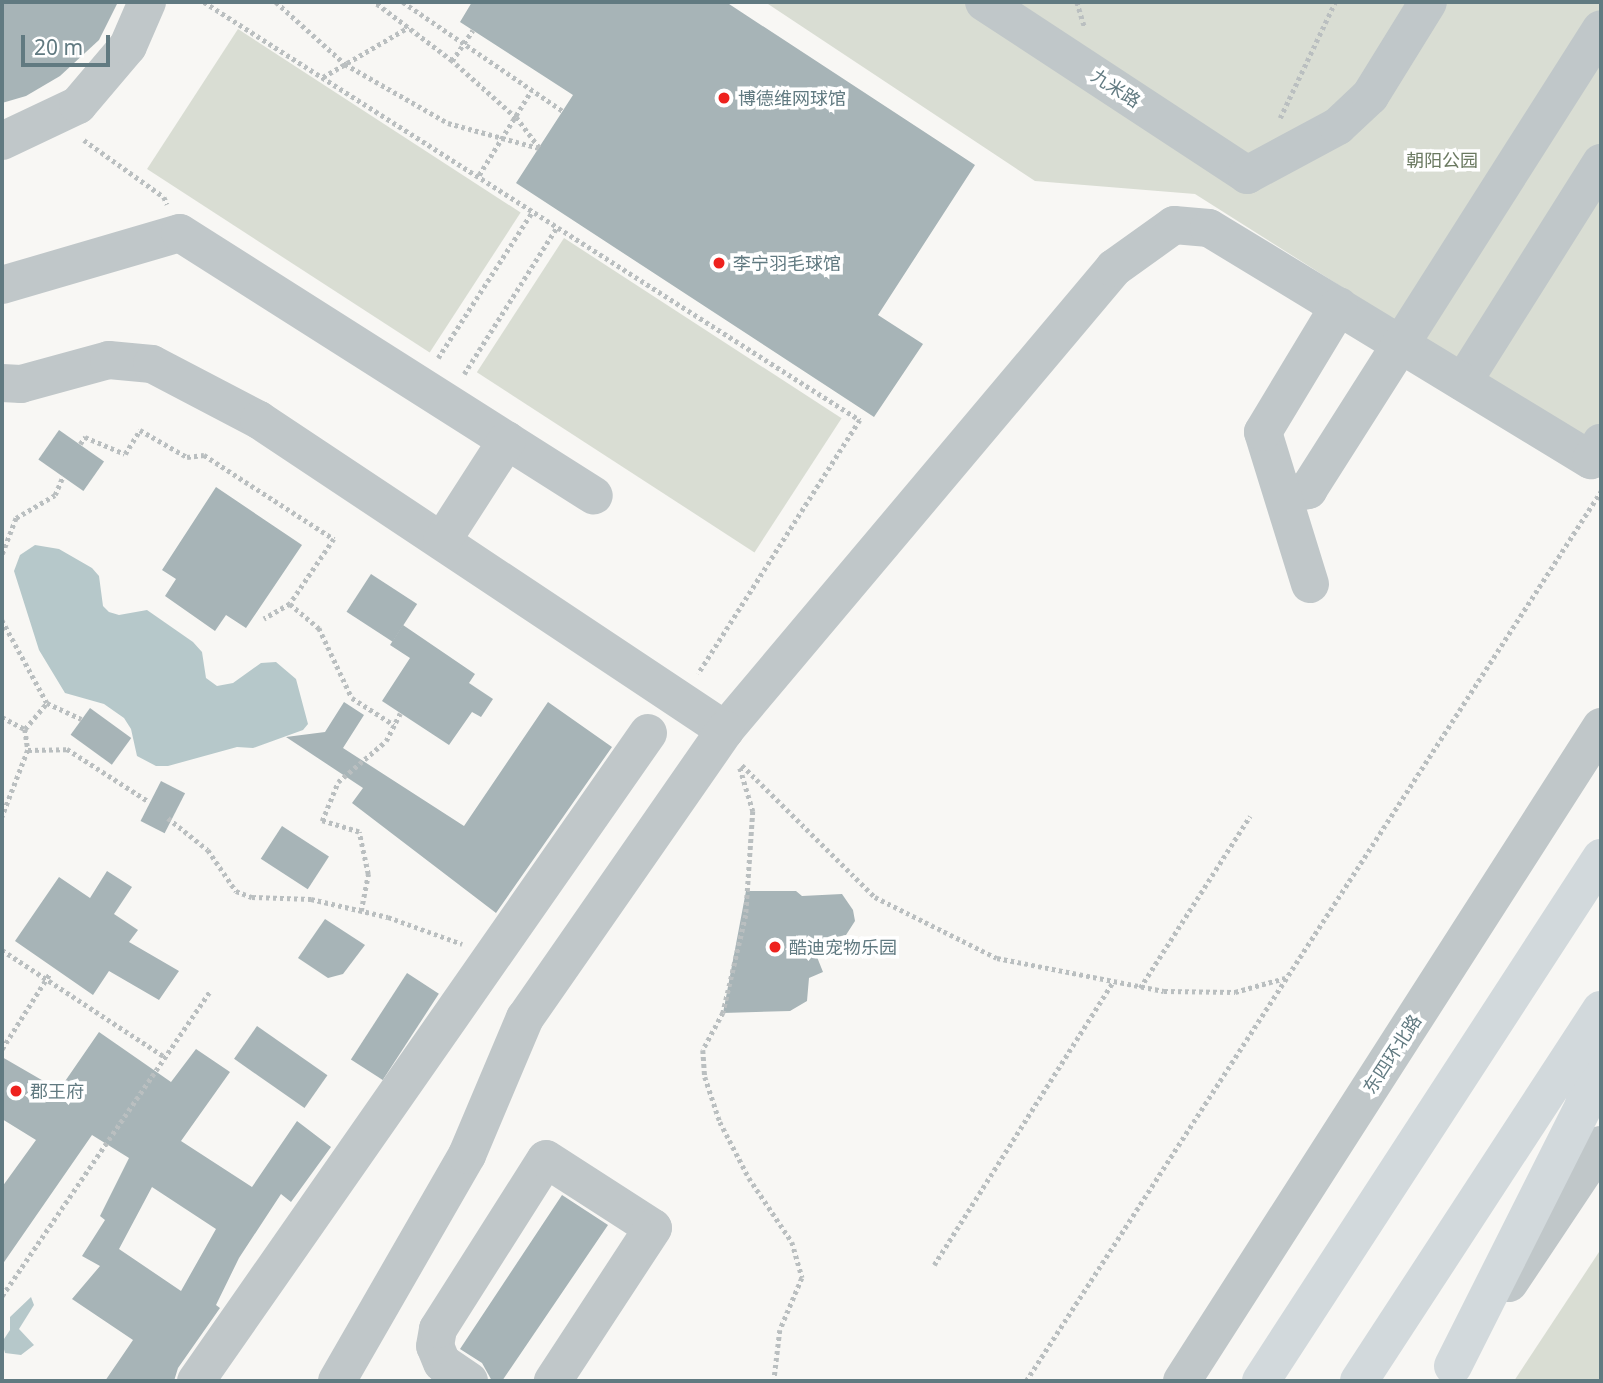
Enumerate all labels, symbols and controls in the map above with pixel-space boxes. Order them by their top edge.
scale bar [24,21,114,65]
text: 20 m [34,33,83,61]
street label: 九米路 [1087,64,1145,112]
place label: 博德维网球馆 [738,87,846,109]
marker: 博德维网球馆 [716,90,732,106]
park label: 朝阳公园 [1406,149,1478,171]
place label: 李宁羽毛球馆 [733,252,841,274]
marker: 李宁羽毛球馆 [711,255,727,271]
place label: 酷迪宠物乐园 [789,936,897,958]
marker: 酷迪宠物乐园 [767,939,783,955]
street label: 东四环北路 [1358,1010,1426,1098]
place label: 郡王府 [30,1080,84,1102]
marker: 郡王府 [8,1083,24,1099]

